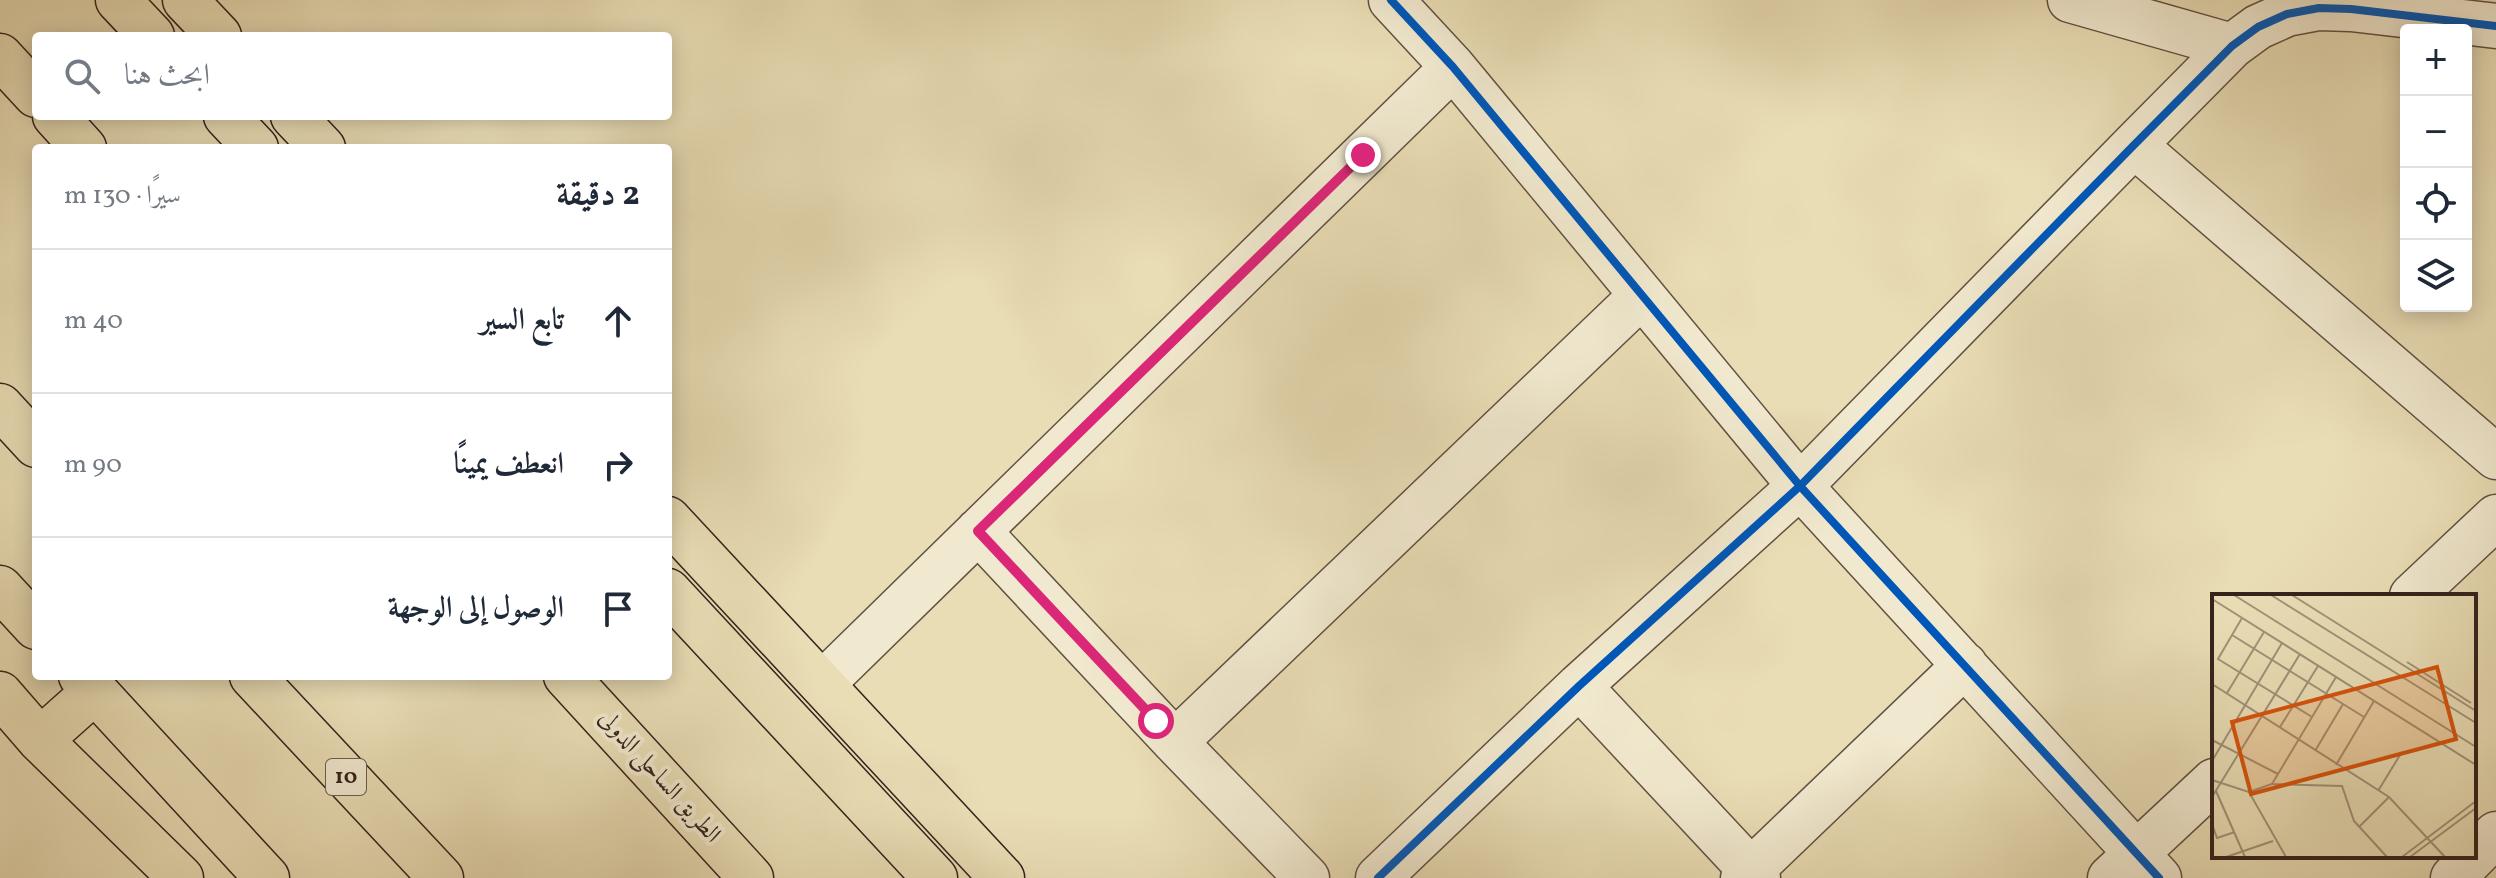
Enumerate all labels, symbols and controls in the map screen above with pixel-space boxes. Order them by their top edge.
map controls [2400,24,2472,312]
button: + [2400,24,2472,96]
search box [32,32,672,120]
icon: search [60,54,104,98]
text: ابحث هنا [124,55,210,97]
button: − [2400,96,2472,168]
route end [1345,137,1381,173]
button: locate [2400,168,2472,240]
text: 2 دقيقة [556,172,640,219]
text: سيرًا · 130 m [64,178,181,214]
button: layers [2400,240,2472,312]
icon: ahead [596,299,640,343]
text: تابع السير [480,300,564,342]
text: 40 m [64,303,123,339]
icon: right [596,443,640,487]
text: انعطف يمينًا [453,444,564,486]
text: 90 m [64,447,122,483]
icon: arrive [596,587,640,631]
text: الوصول إلى الوجهة [388,588,564,630]
inset map [2212,594,2476,858]
street label: الطريق الساحلى الدولى [590,703,728,851]
route start [1138,703,1174,739]
road number: 10 [326,759,366,795]

